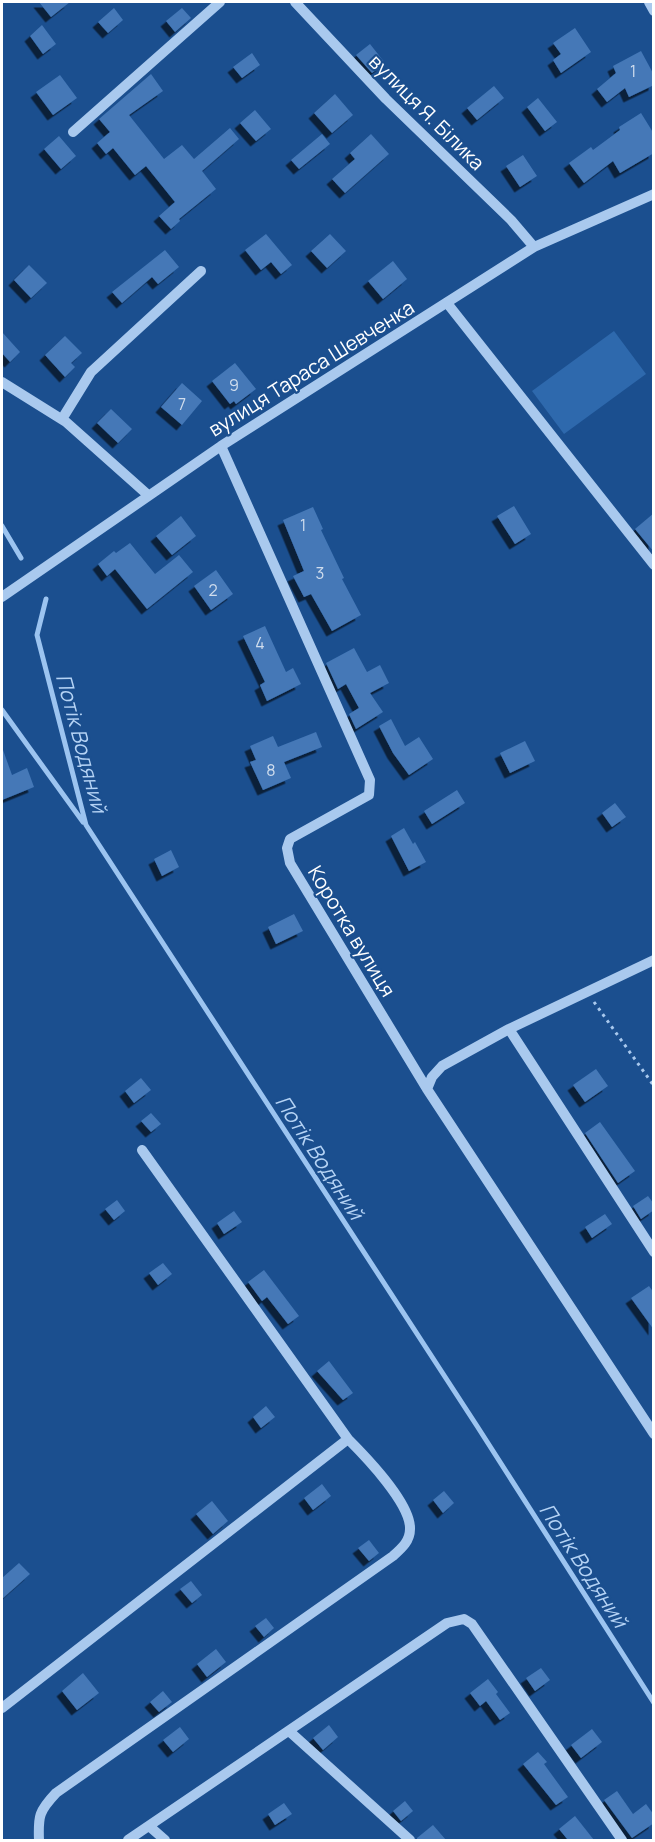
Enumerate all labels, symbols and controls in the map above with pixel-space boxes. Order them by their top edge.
street label: вулиця Я. Білика [363,48,491,176]
house number: 1 [630,60,636,82]
street label: вулиця Тараса Шевченка [203,294,419,442]
house number: 9 [229,374,239,396]
house number: 7 [178,393,186,415]
house number: 1 [300,514,306,536]
house number: 3 [316,562,324,584]
house number: 2 [208,579,218,601]
house number: 4 [255,632,265,654]
water label: Потік Водяний [50,671,115,817]
house number: 8 [266,759,276,781]
street label: Коротка вулиця [302,860,402,1002]
water label: Потік Водяний [269,1090,372,1226]
water label: Потік Водяний [533,1498,636,1634]

